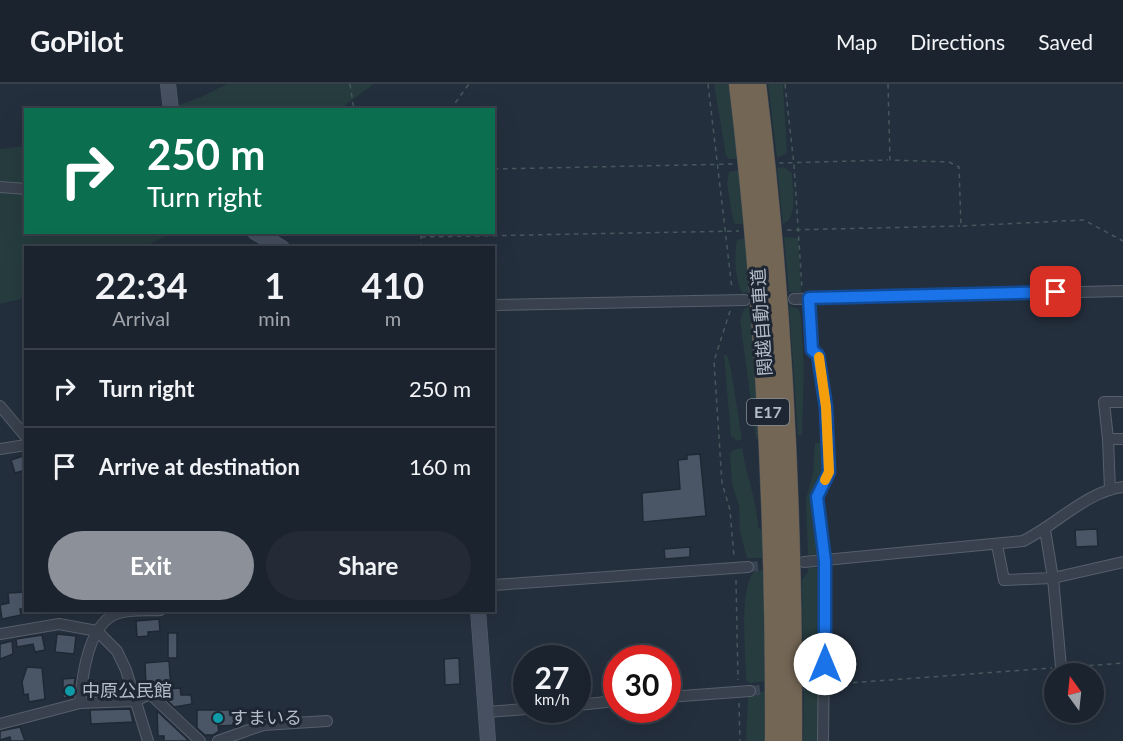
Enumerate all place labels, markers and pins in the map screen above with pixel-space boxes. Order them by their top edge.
pin [1030,266,1081,317]
place label: 中原公民館 [82,679,172,701]
marker: 中原公民館 [63,684,77,698]
place label: すまいる [230,706,302,728]
marker: すまいる [211,711,225,725]

